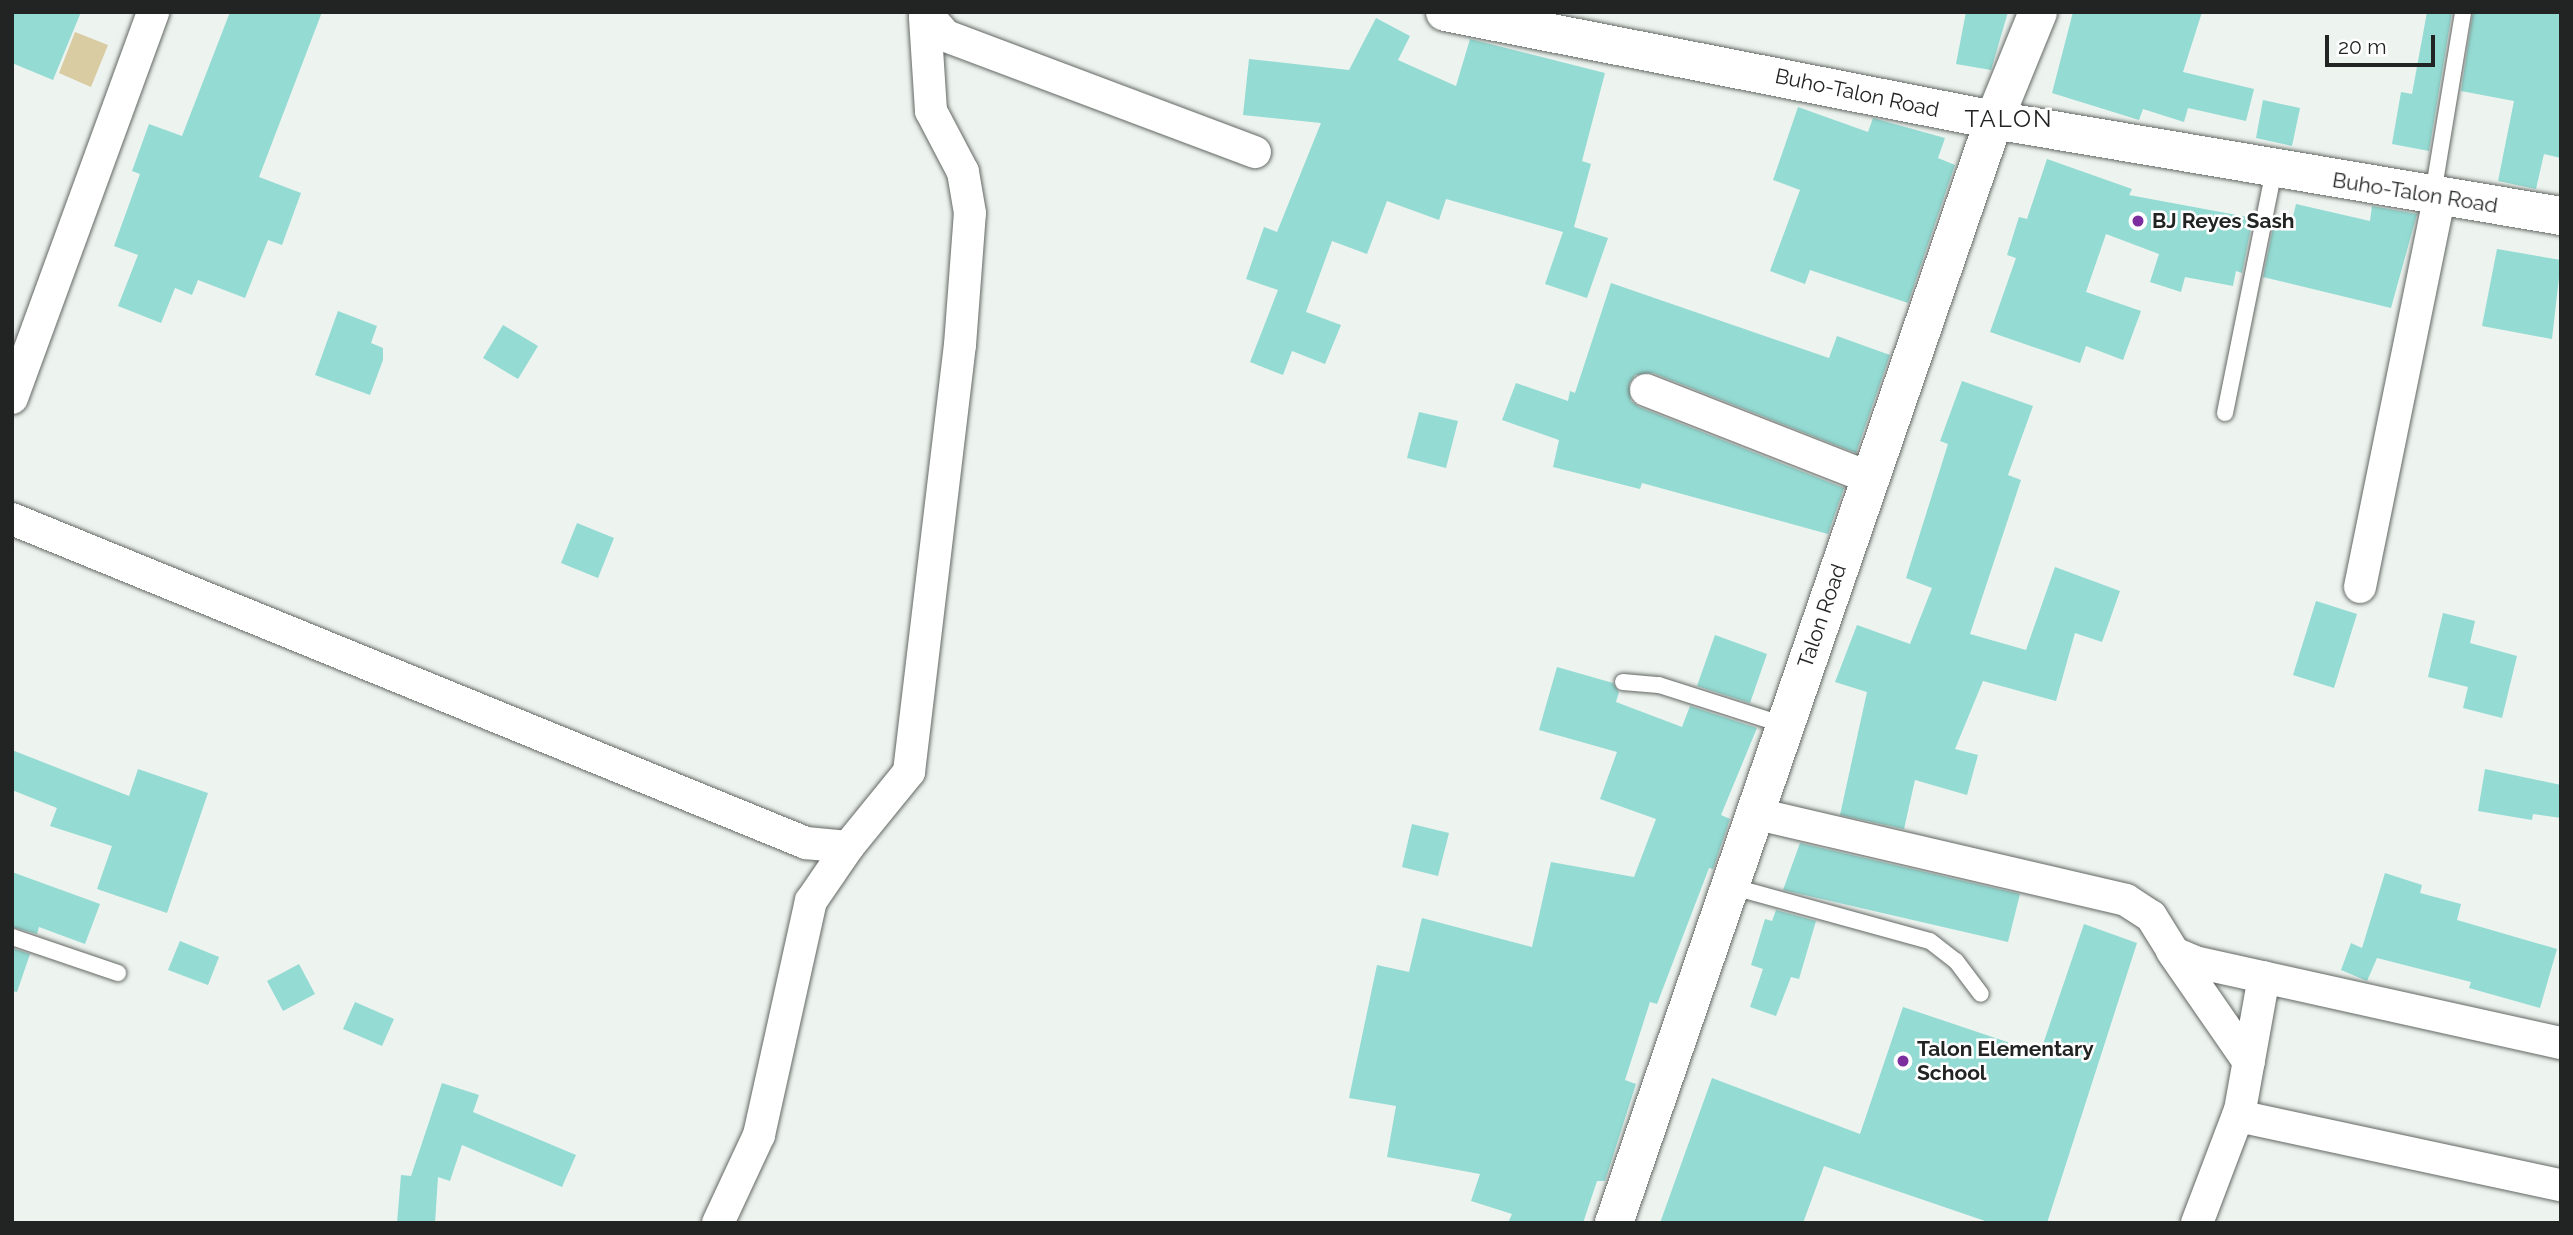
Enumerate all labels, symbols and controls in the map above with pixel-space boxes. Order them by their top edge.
scale bar [2328,21,2438,65]
text: 20 m [2338,34,2386,59]
street label: Buho-Talon Road [1773,63,1941,123]
district label: TALON [1965,105,2053,133]
street label: Buho-Talon Road [2331,167,2499,219]
place label: BJ Reyes Sash [2152,208,2295,234]
marker: BJ Reyes Sash [2130,213,2146,229]
street label: Talon Road [1792,561,1852,671]
place label: Talon Elementary School [1917,1036,2094,1086]
marker: Talon Elementary School [1895,1053,1911,1069]

